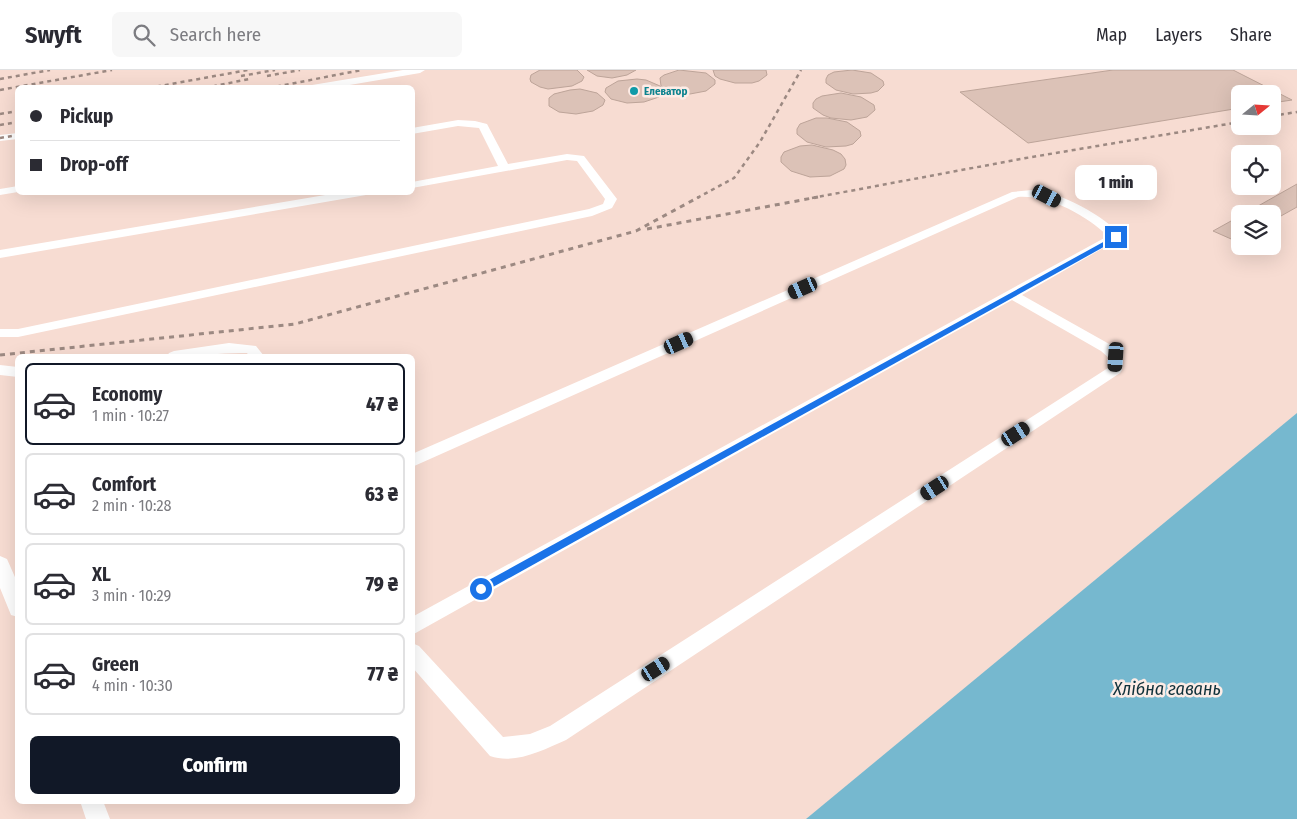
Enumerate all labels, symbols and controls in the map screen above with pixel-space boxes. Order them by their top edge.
search box [112,12,462,57]
text: Swyft [25,21,82,49]
icon: search [130,21,158,49]
text: Search here [170,23,261,46]
text: Map [1096,24,1127,46]
text: Layers [1155,24,1202,46]
text: Share [1230,24,1272,46]
marker: Елеватор [628,85,640,97]
place label: Елеватор [644,85,687,98]
north arrow [1231,85,1281,135]
map controls [1231,85,1281,255]
text: Pickup [60,105,113,128]
button: locate [1231,145,1281,195]
text: Drop-off [60,153,128,176]
callout: 1 min [1075,164,1157,200]
text: 1 min [1099,173,1133,192]
car [1030,183,1063,209]
button: layers [1231,205,1281,255]
route end [1105,226,1127,248]
car [786,275,819,301]
car [662,330,695,356]
car [1107,342,1124,372]
icon: car [32,382,77,427]
text: Economy [92,383,162,406]
text: 47 ₴ [366,393,398,416]
text: 1 min · 10:27 [92,406,169,425]
car [999,420,1032,448]
icon: car [32,472,77,517]
text: Comfort [92,473,156,496]
car [918,474,951,502]
text: 63 ₴ [365,483,398,506]
text: 2 min · 10:28 [92,496,172,515]
icon: car [32,562,77,607]
text: XL [92,563,111,586]
text: 79 ₴ [366,573,398,596]
route start [470,578,492,600]
text: 3 min · 10:29 [92,586,171,605]
icon: car [32,652,77,697]
text: Green [92,653,139,676]
car [639,655,672,683]
text: 77 ₴ [367,663,398,686]
text: 4 min · 10:30 [92,676,173,695]
water label: Хлібна гавань [1112,678,1221,700]
button: Confirm [30,736,400,794]

